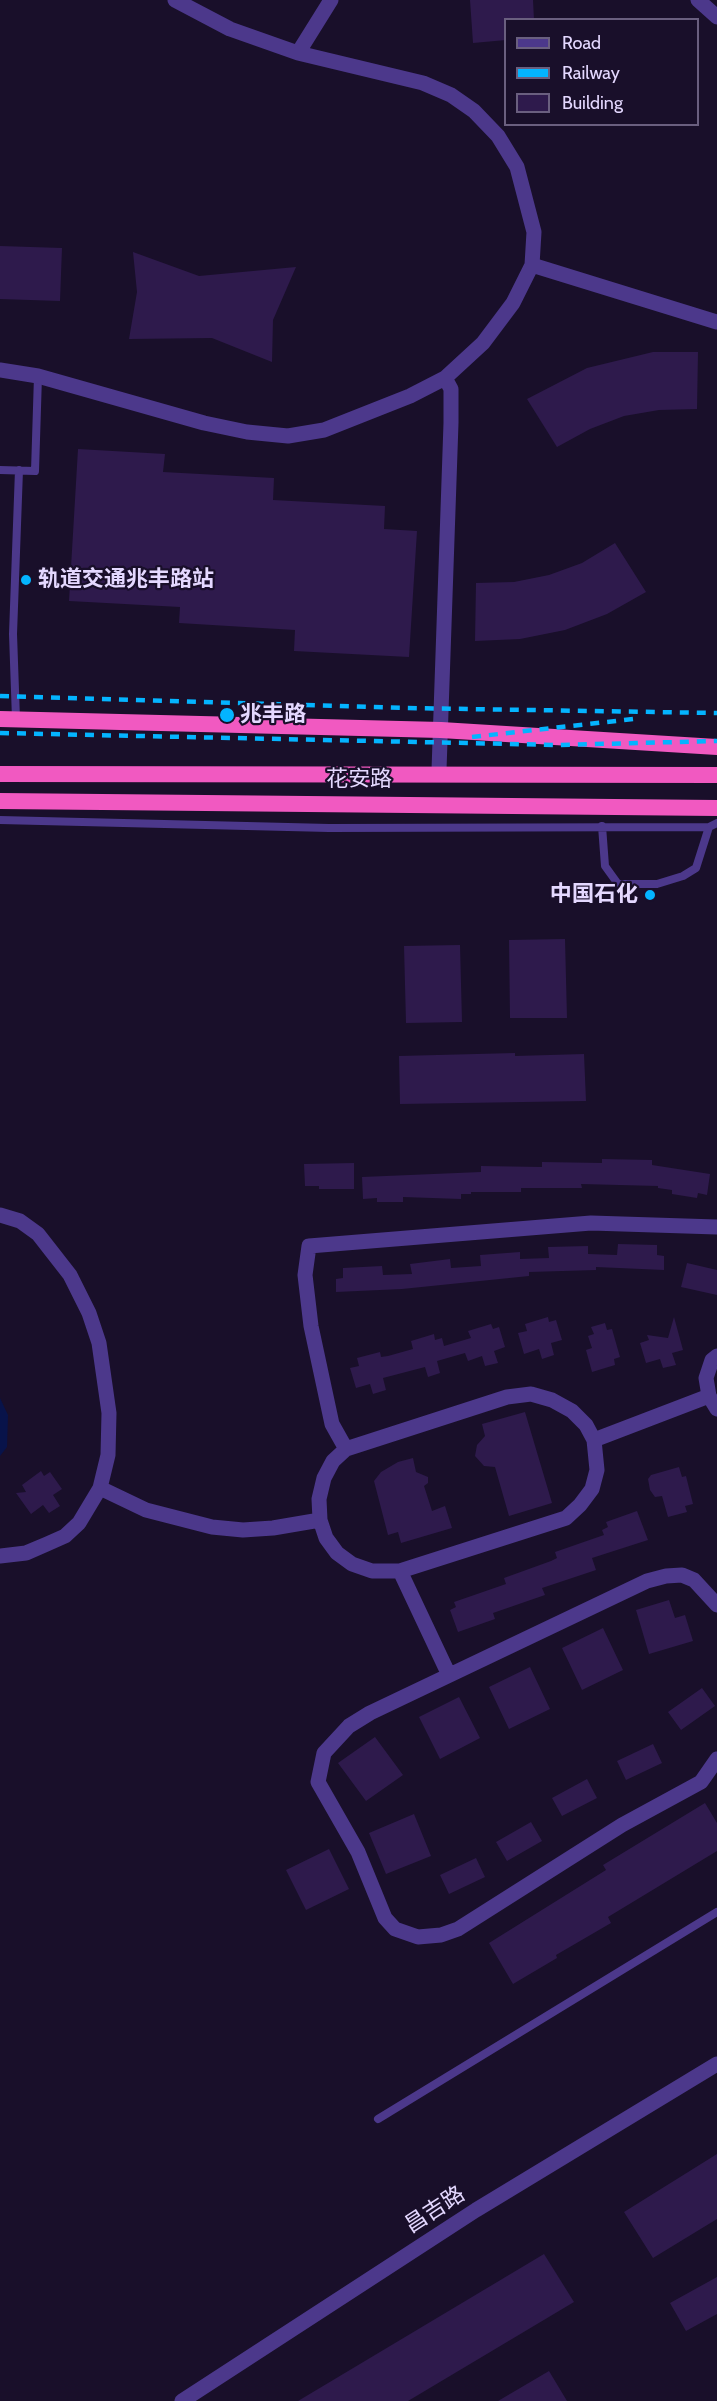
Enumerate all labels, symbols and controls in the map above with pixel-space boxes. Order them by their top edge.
legend [504,18,699,126]
text: Road [562,32,601,54]
text: Railway [562,62,620,84]
text: Building [562,92,623,114]
place label: 轨道交通兆丰路站 [38,567,214,593]
marker: 轨道交通兆丰路站 [19,573,33,587]
place label: 兆丰路 [240,702,306,728]
marker: 兆丰路 [218,706,236,724]
street label: 花安路 [326,767,392,793]
place label: 中国石化 [550,882,638,908]
marker: 中国石化 [643,888,657,902]
street label: 昌吉路 [400,2181,470,2239]

